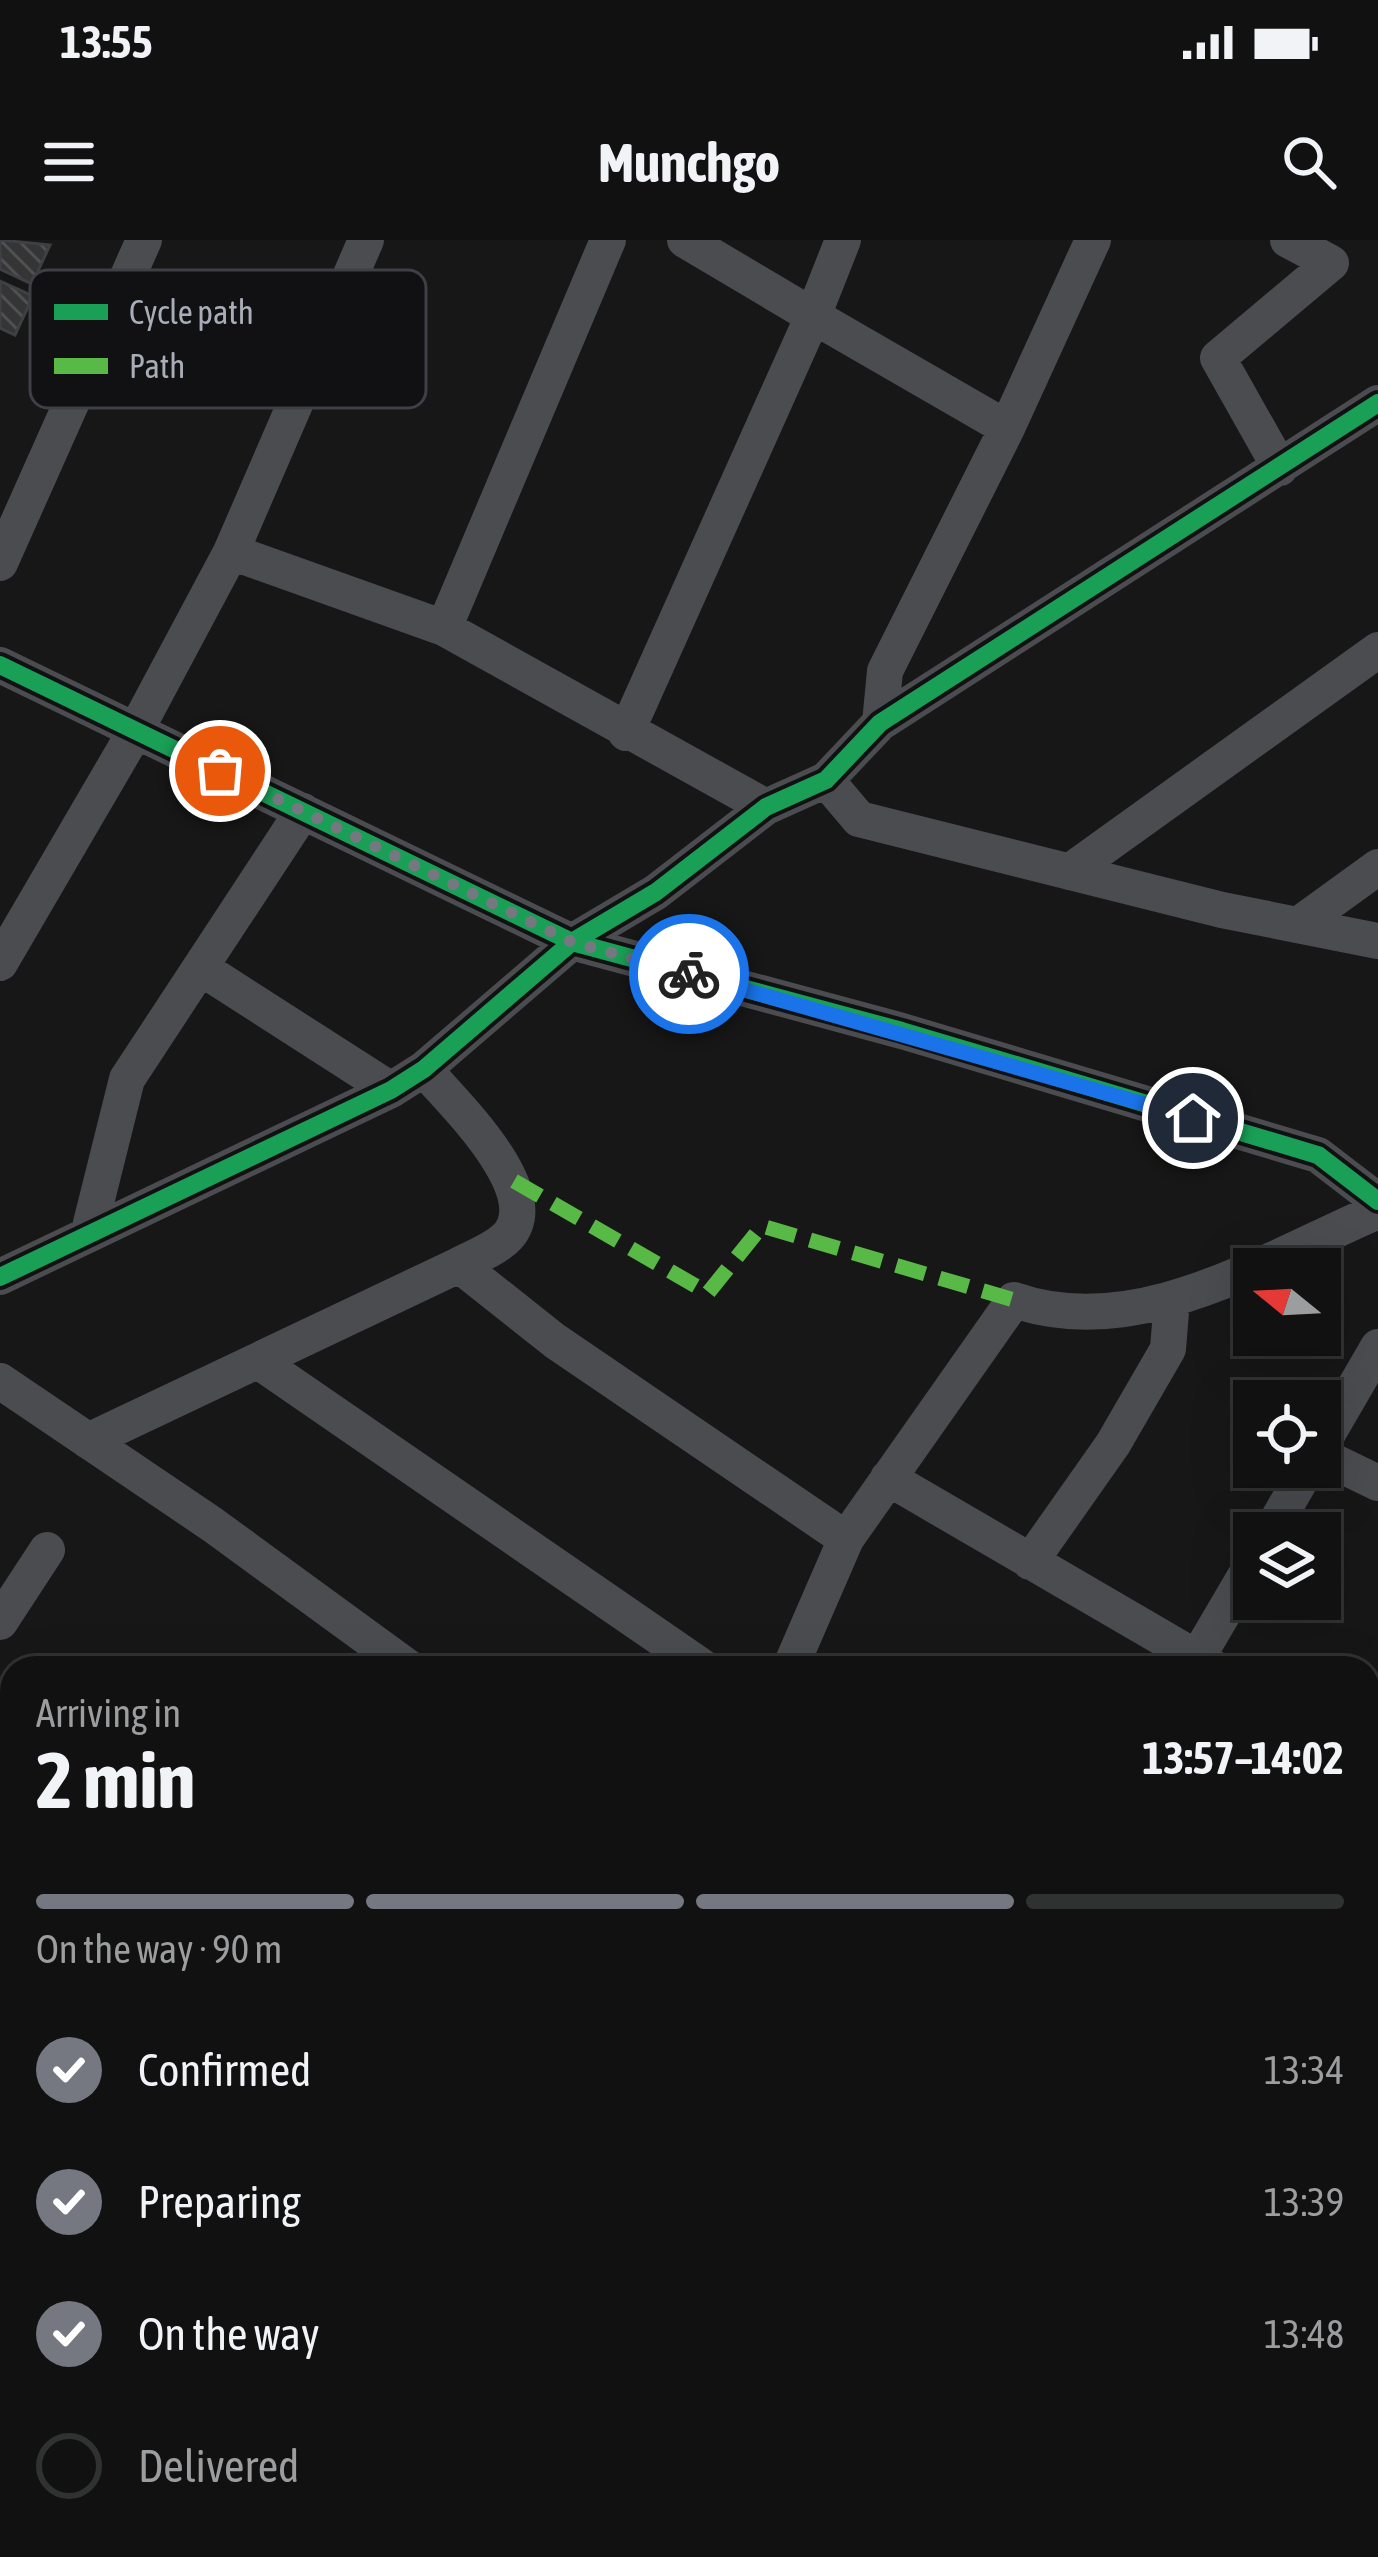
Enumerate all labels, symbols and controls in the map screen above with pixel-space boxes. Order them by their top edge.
text: 13:55 [60,16,153,68]
icon: menu [36,129,102,195]
icon: search [1276,129,1342,195]
text: Munchgo [598,132,780,193]
legend [30,270,426,408]
text: Cycle path [129,293,254,331]
text: Path [129,347,185,385]
pin [169,720,271,822]
icon: bag [187,738,253,804]
courier [629,914,749,1034]
icon: bike [656,941,722,1007]
pin [1142,1067,1244,1169]
icon: home [1160,1085,1226,1151]
north arrow [1233,1248,1341,1356]
map controls [1233,1248,1341,1620]
button: locate [1233,1380,1341,1488]
button: layers [1233,1512,1341,1620]
text: Arriving in [36,1691,181,1735]
text: 13:57–14:02 [1142,1732,1344,1784]
text: 2 min [36,1735,195,1825]
text: On the way · 90 m [36,1927,282,1971]
icon: check [36,2037,102,2103]
text: Confirmed [138,2044,311,2096]
text: 13:34 [1264,2048,1344,2092]
icon: check [36,2169,102,2235]
text: Preparing [138,2176,301,2228]
text: 13:39 [1264,2180,1344,2224]
icon: check [36,2301,102,2367]
text: On the way [138,2308,320,2360]
text: 13:48 [1264,2312,1344,2356]
text: Delivered [138,2440,299,2492]

